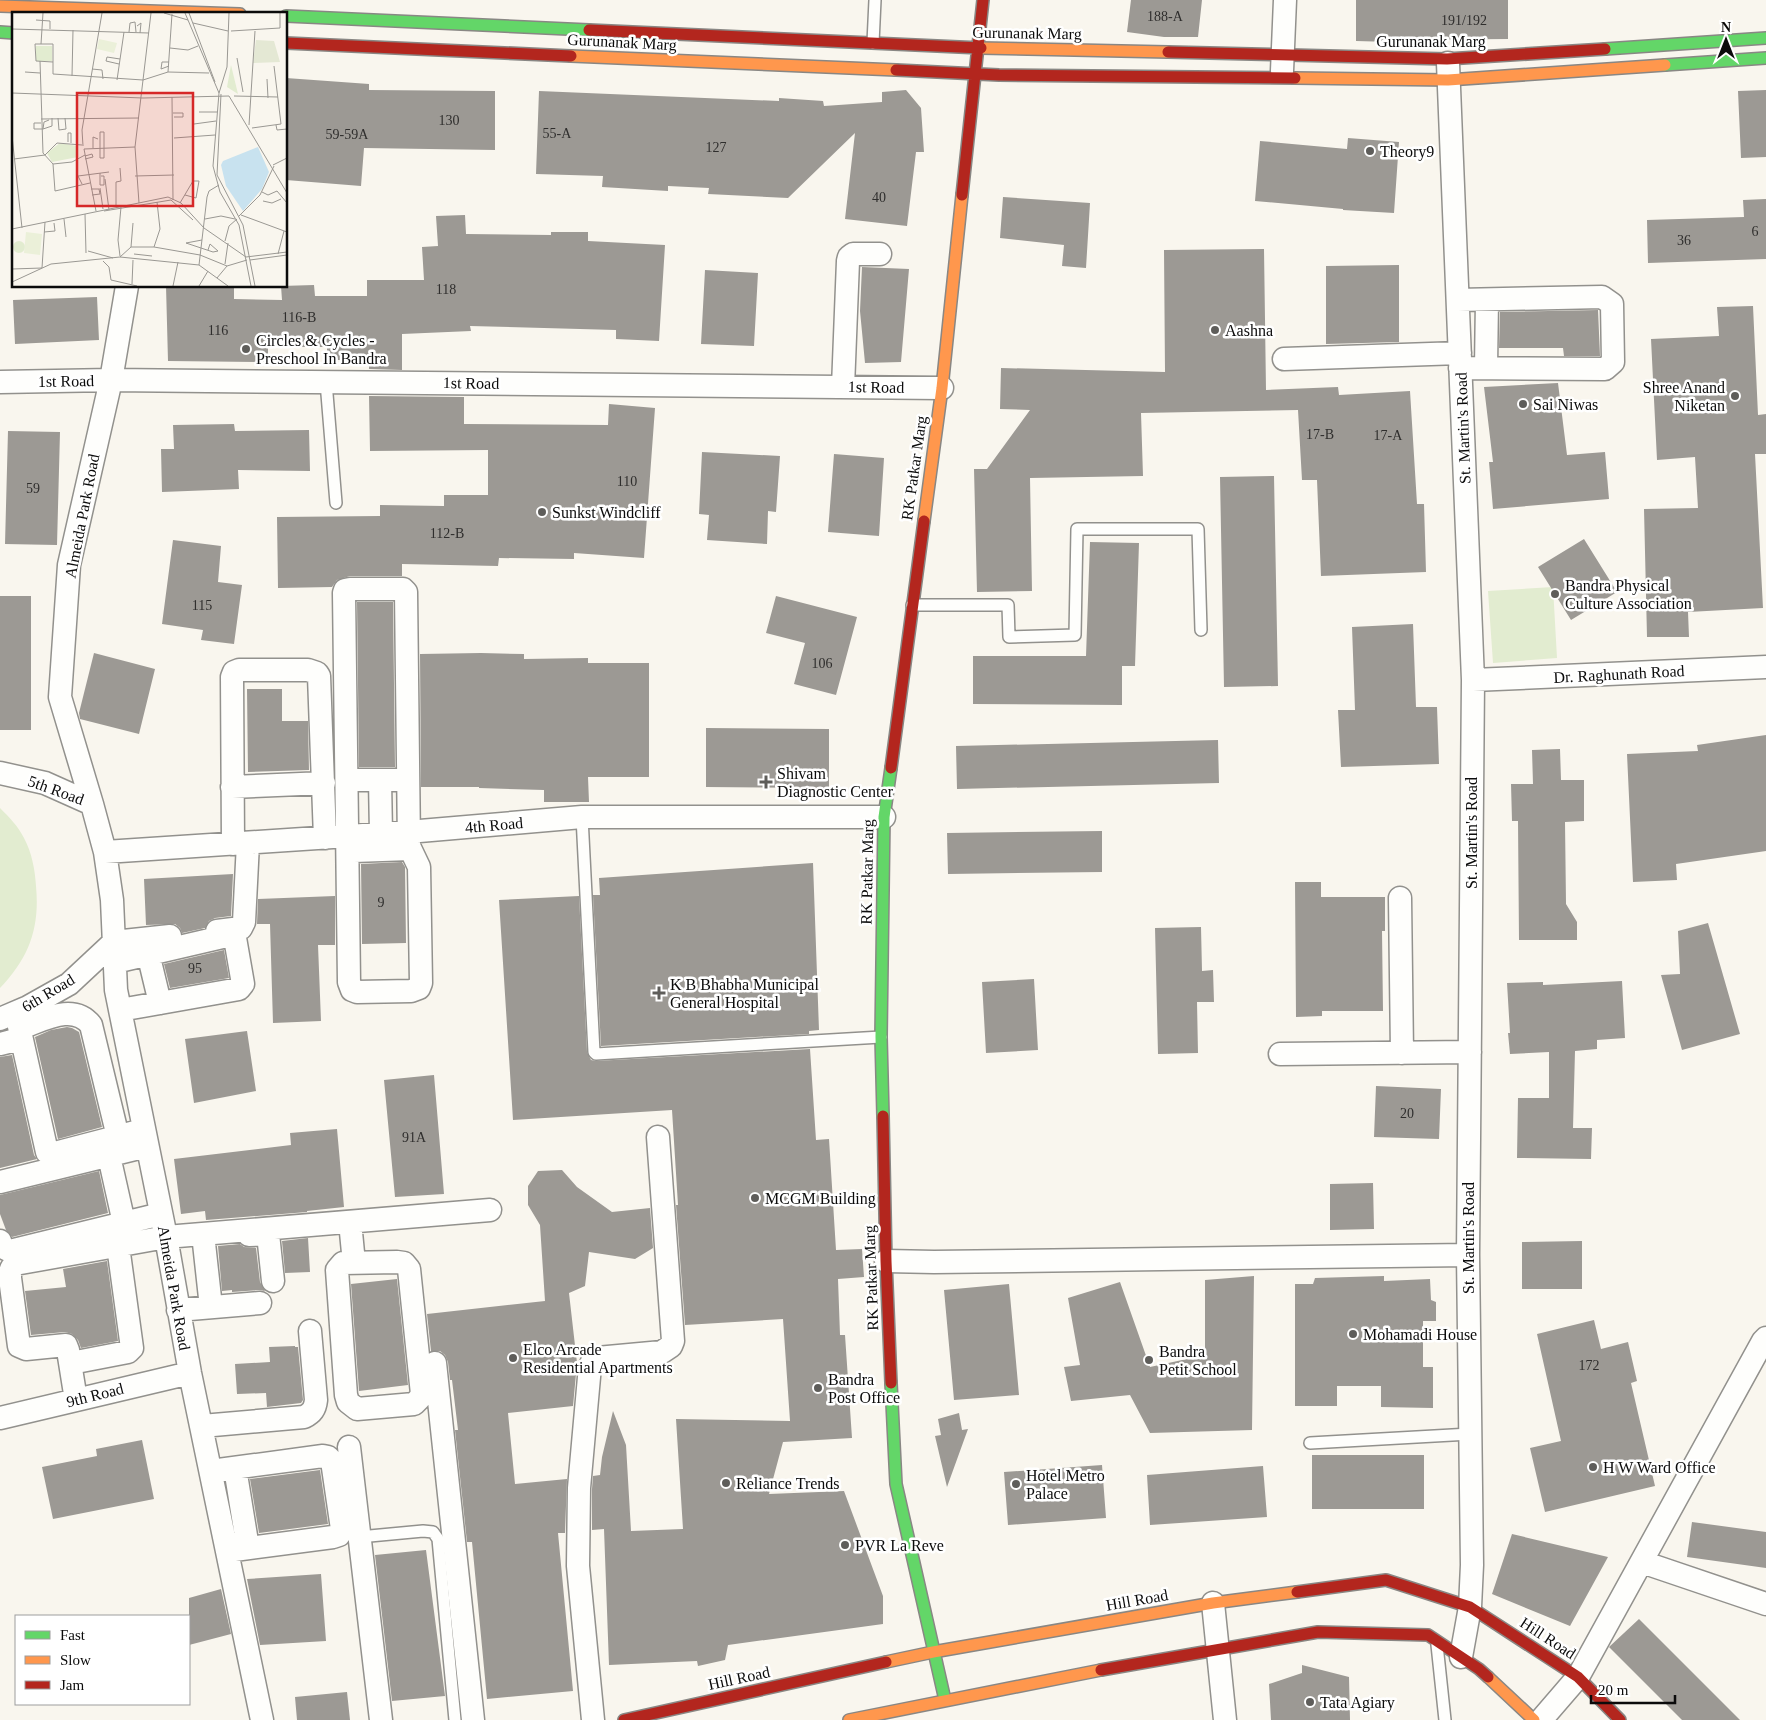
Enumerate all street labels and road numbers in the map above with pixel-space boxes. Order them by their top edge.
street label: Gurunanak Marg [972,24,1082,43]
street label: Gurunanak Marg [567,31,677,54]
street label: Gurunanak Marg [1376,33,1486,51]
street label: 1st Road [38,372,94,390]
street label: St. Martin's Road [1453,372,1473,484]
street label: 1st Road [443,374,499,392]
street label: 1st Road [848,378,904,396]
street label: RK Patkar Marg [898,415,931,522]
street label: Almeida Park Road [62,452,102,580]
street label: Dr. Raghunath Road [1553,662,1685,687]
street label: 5th Road [26,772,86,808]
street label: St. Martin's Road [1463,777,1480,889]
street label: 4th Road [464,814,524,836]
street label: RK Patkar Marg [858,819,877,925]
street label: 6th Road [19,971,77,1015]
street label: St. Martin's Road [1460,1182,1477,1294]
street label: Almeida Park Road [155,1224,193,1352]
street label: RK Patkar Marg [861,1225,882,1331]
street label: 9th Road [65,1380,125,1410]
street label: Hill Road [1105,1586,1169,1614]
street label: Hill Road [1517,1614,1579,1662]
street label: Hill Road [707,1663,771,1693]

